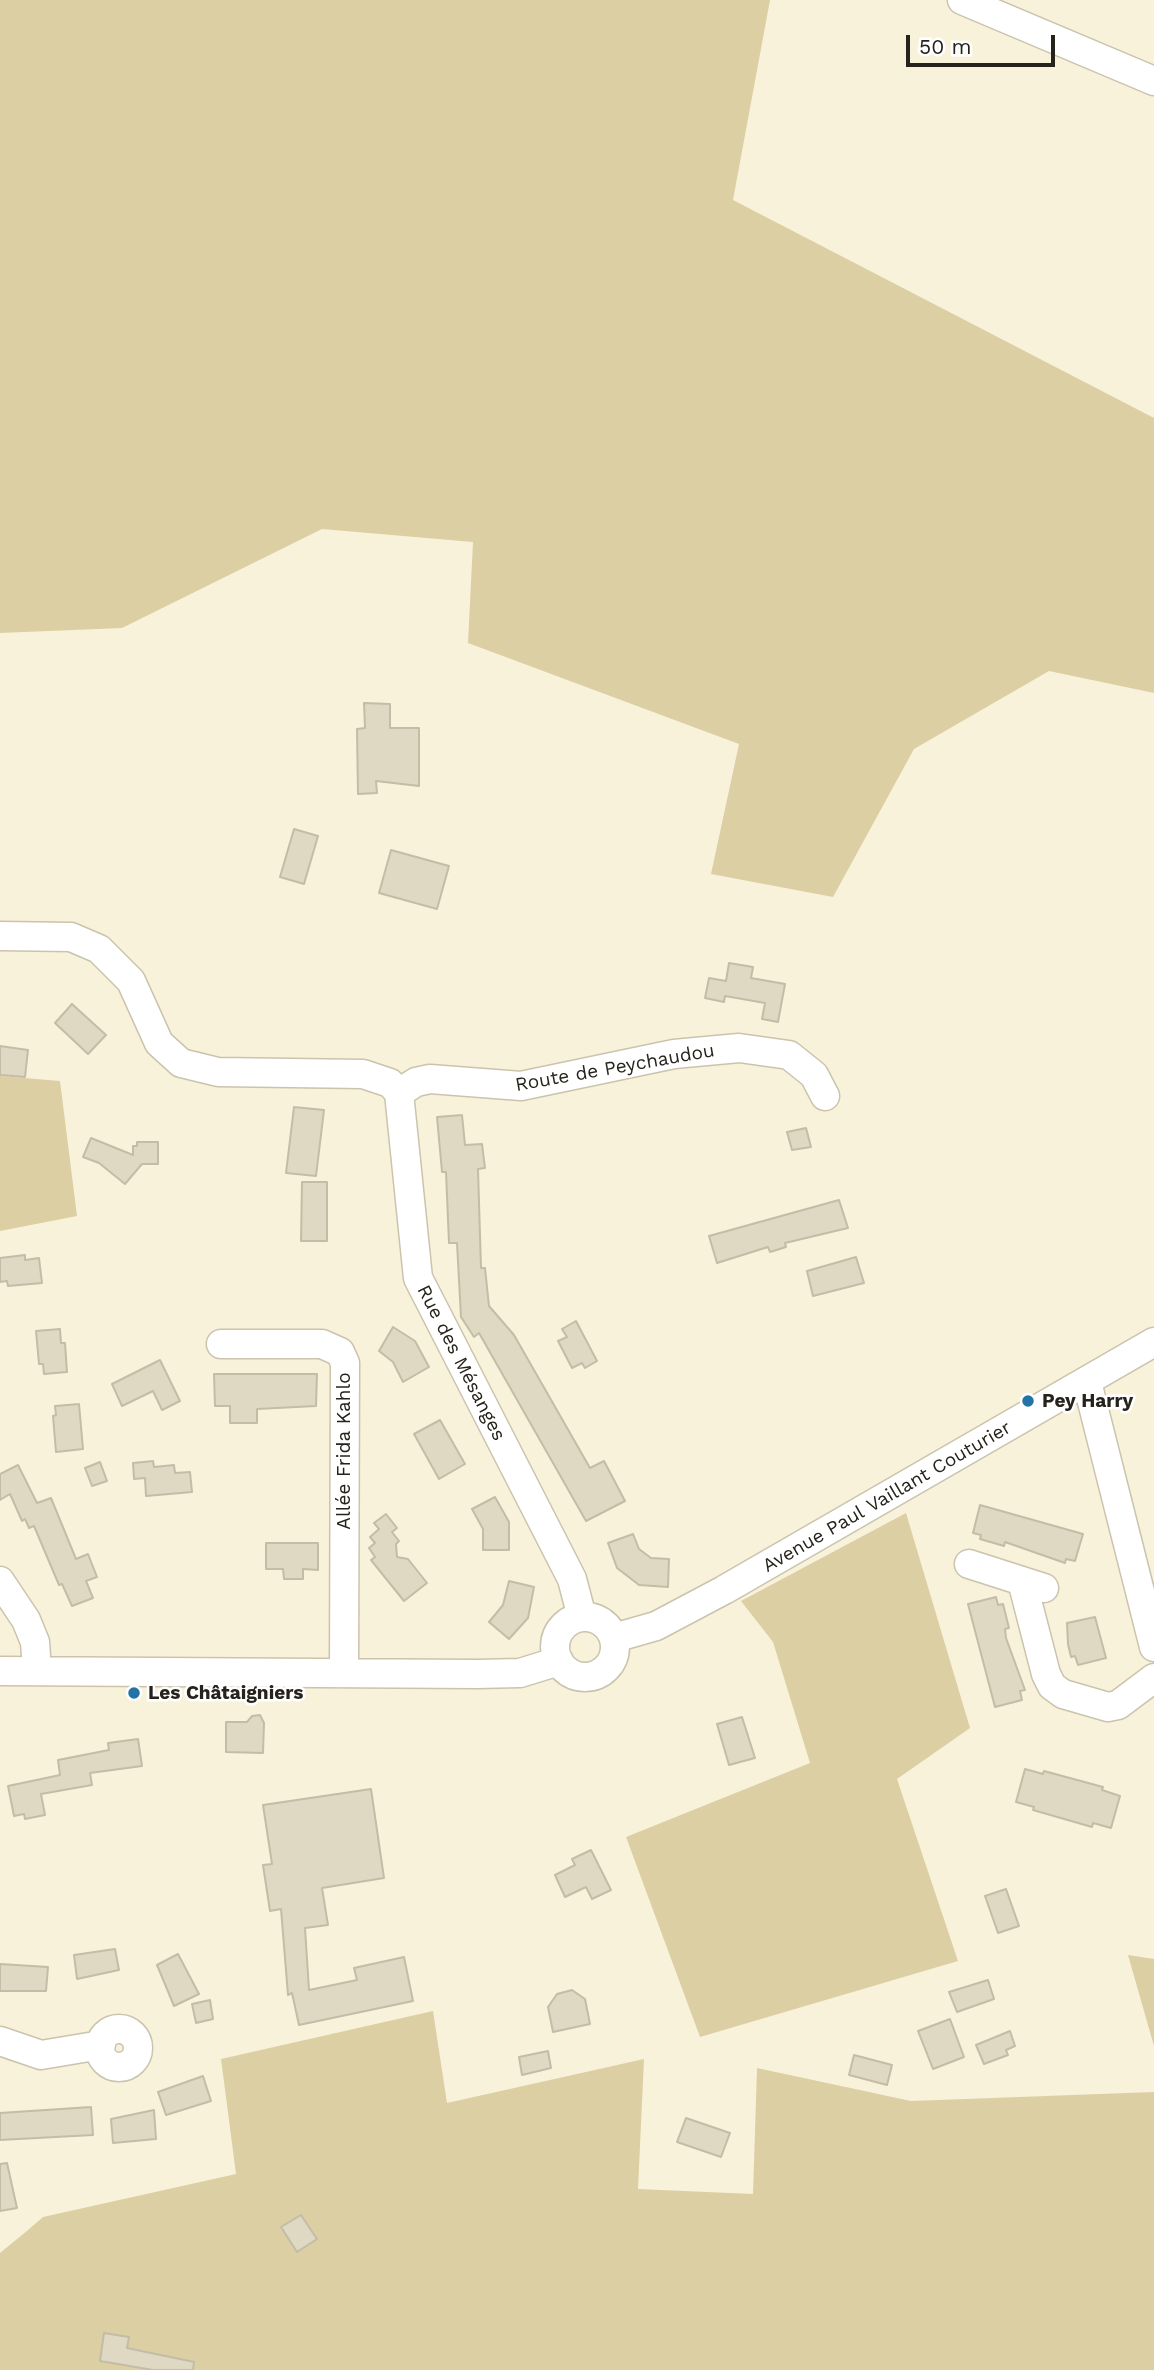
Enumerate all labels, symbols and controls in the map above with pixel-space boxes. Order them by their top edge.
scale bar [909,21,1058,65]
text: 50 m [919,34,971,59]
street label: Route de Peychaudou [514,1039,716,1097]
street label: Rue des Mésanges [412,1281,510,1445]
street label: Allée Frida Kahlo [333,1372,355,1530]
place label: Pey Harry [1042,1390,1133,1412]
marker: Pey Harry [1020,1393,1036,1409]
street label: Avenue Paul Vaillant Couturier [759,1416,1015,1578]
place label: Les Châtaigniers [148,1682,303,1704]
marker: Les Châtaigniers [126,1685,142,1701]

